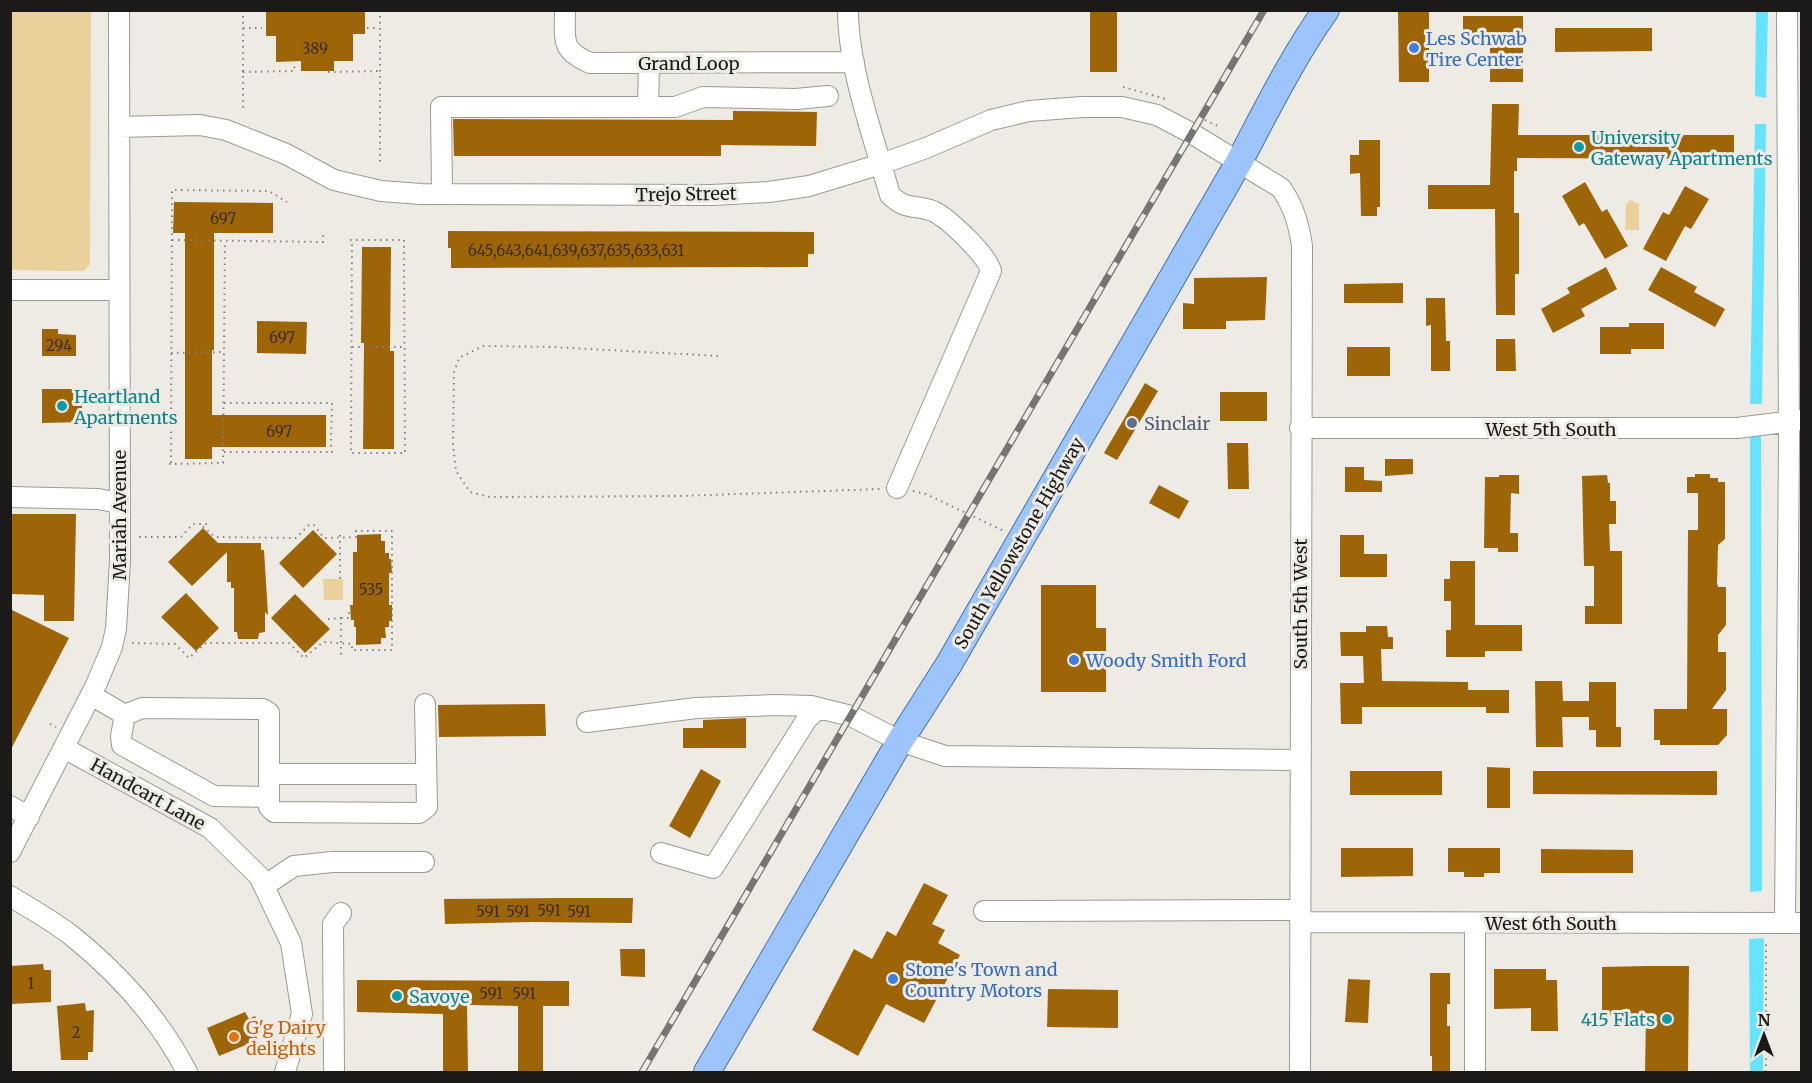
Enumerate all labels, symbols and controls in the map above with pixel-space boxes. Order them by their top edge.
place label: Les Schwab Tire Center [1426,27,1527,71]
house number: 389 [302,39,328,58]
marker: Les Schwab Tire Center [1407,41,1421,55]
street label: Grand Loop [638,52,740,75]
place label: University Gateway Apartments [1591,126,1773,170]
marker: University Gateway Apartments [1572,140,1586,154]
street label: Trejo Street [635,182,737,206]
house number: 697 [210,209,236,228]
house number: 645,643,641,639,637,635,633,631 [468,241,685,260]
house number: 697 [269,328,295,347]
house number: 294 [46,336,72,355]
place label: Heartland Apartments [73,385,178,429]
marker: Heartland Apartments [55,399,69,413]
place label: Sinclair [1144,412,1210,435]
marker: Sinclair [1125,416,1139,430]
street label: West 5th South [1484,418,1617,441]
house number: 697 [266,422,292,441]
street label: South Yellowstone Highway [949,433,1089,653]
street label: Mariah Avenue [108,450,131,580]
street label: South 5th West [1289,538,1312,670]
house number: 535 [359,580,383,599]
place label: Woody Smith Ford [1085,649,1247,672]
marker: Woody Smith Ford [1067,653,1081,667]
street label: Handcart Lane [87,753,209,835]
house number: 591 [537,901,561,920]
house number: 591 [476,902,500,921]
house number: 591 [506,902,530,921]
house number: 591 [567,902,591,921]
street label: West 6th South [1484,912,1617,935]
place label: Stone's Town and Country Motors [905,958,1058,1002]
marker: Stone's Town and Country Motors [886,972,900,986]
house number: 1 [28,974,35,993]
house number: 591 [479,984,503,1003]
house number: 591 [512,984,536,1003]
place label: Savoye [409,985,470,1008]
marker: Savoye [390,989,404,1003]
north arrow [1734,1005,1794,1065]
place label: 415 Flats [1581,1008,1655,1031]
text: N [1758,1010,1771,1030]
marker: 415 Flats [1660,1012,1674,1026]
place label: G'g Dairy delights [246,1016,326,1060]
house number: 2 [72,1023,81,1042]
marker: G'g Dairy delights [227,1030,241,1044]

